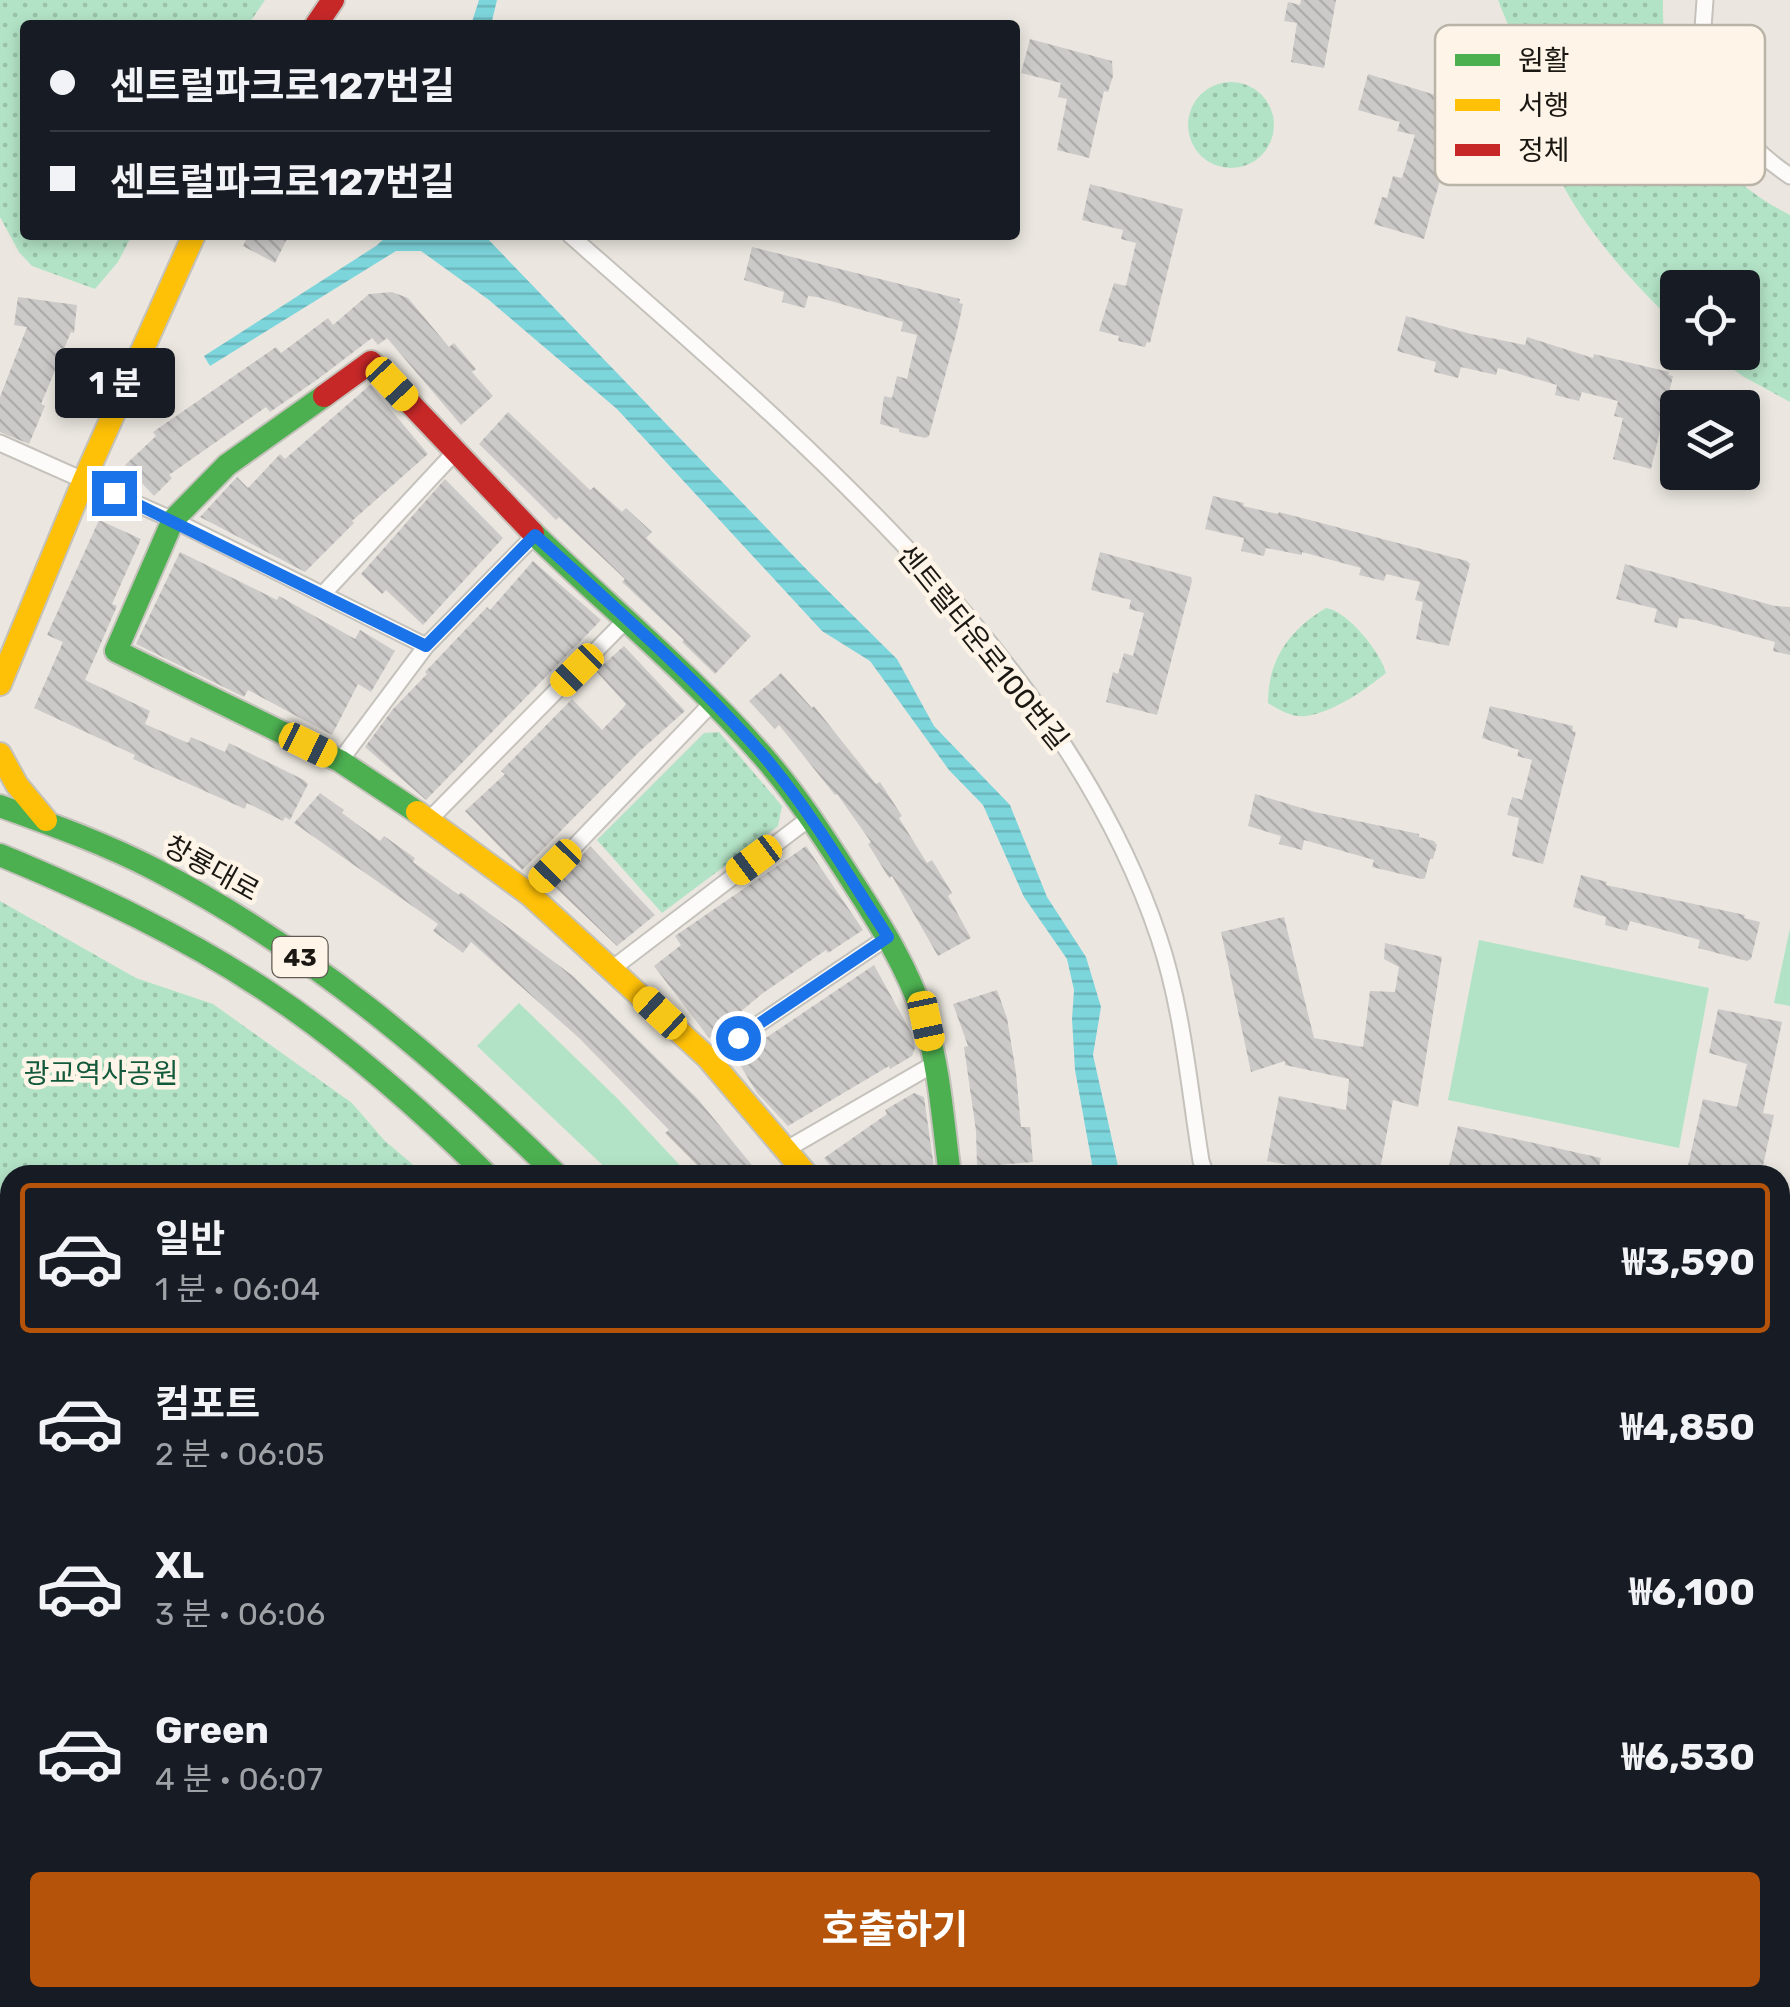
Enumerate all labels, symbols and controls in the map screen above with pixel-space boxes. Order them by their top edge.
legend [1435,25,1765,185]
text: 원활 [1518,44,1570,77]
text: 센트럴파크로127번길 [110,63,455,109]
text: 서행 [1518,89,1570,122]
text: 정체 [1518,134,1570,167]
text: 센트럴파크로127번길 [110,159,455,205]
map controls [1660,270,1760,490]
button: locate [1660,270,1760,370]
callout: 1 분 [54,348,174,418]
car [361,352,423,416]
text: 1 분 [89,364,141,402]
button: layers [1660,390,1760,490]
route end [92,471,137,516]
street label: 센트럴타운로100번길 [890,538,1075,756]
car [545,638,609,702]
car [274,718,342,772]
street label: 창룡대로 [159,829,265,908]
car [721,830,787,890]
car [523,834,587,898]
road number: 43 [272,937,328,977]
car [628,982,692,1044]
car [905,989,947,1053]
route start [716,1016,761,1061]
park label: 광교역사공원 [24,1057,178,1090]
icon: car [35,1213,125,1303]
text: 일반 [155,1216,225,1262]
text: ₩3,590 [1622,1239,1755,1285]
text: 1 분 · 06:04 [155,1270,320,1308]
icon: car [35,1378,125,1468]
text: 컴포트 [155,1381,260,1427]
text: ₩4,850 [1620,1404,1755,1450]
text: 2 분 · 06:05 [155,1435,324,1473]
text: XL [155,1542,204,1588]
icon: car [35,1543,125,1633]
text: ₩6,100 [1629,1569,1755,1615]
text: 3 분 · 06:06 [155,1595,325,1633]
text: Green [155,1707,269,1753]
icon: car [35,1708,125,1798]
text: ₩6,530 [1622,1734,1755,1780]
text: 4 분 · 06:07 [155,1760,323,1798]
button: 호출하기 [30,1872,1760,1987]

